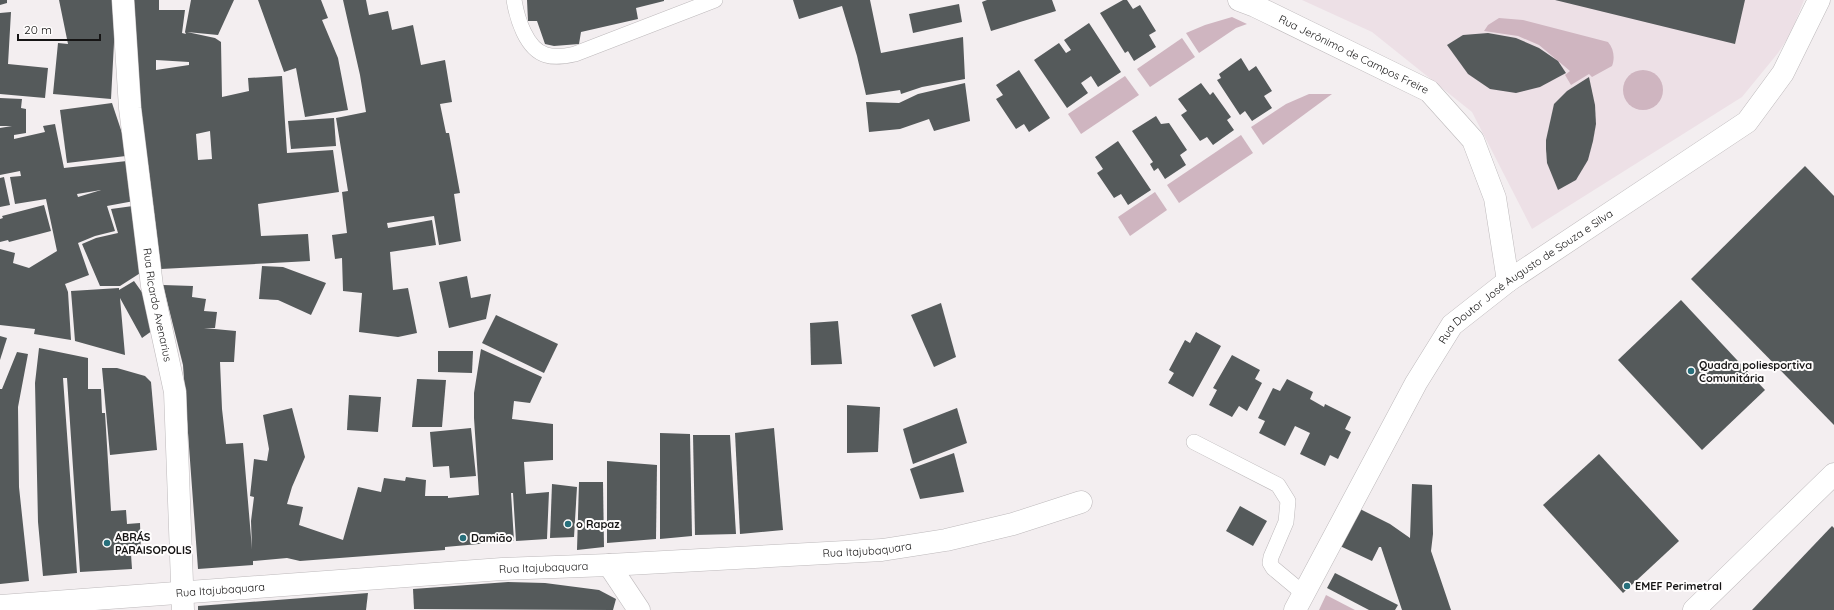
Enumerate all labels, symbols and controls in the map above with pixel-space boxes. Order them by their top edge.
street label: Rua Jerônimo de Campos Freire [1276,12,1431,97]
scale bar [18,16,100,42]
text: 20 m [24,22,52,37]
street label: Rua Doutor José Augusto de Souza e Silva [1435,206,1616,346]
street label: Rua Ricardo Avenarius [140,247,175,363]
place label: Quadra poliesportiva Comunitária [1699,358,1812,385]
marker: Quadra poliesportiva Comunitária [1686,366,1696,376]
place label: o Rapaz [576,517,620,531]
marker: o Rapaz [563,519,573,529]
place label: ABRÁS PARAISOPOLIS [115,530,192,557]
place label: Damião [471,531,512,545]
marker: Damião [458,533,468,543]
marker: ABRÁS PARAISOPOLIS [102,538,112,548]
street label: Rua Itajubaquara [822,538,913,560]
street label: Rua Itajubaquara [499,559,589,576]
street label: Rua Itajubaquara [175,579,265,600]
place label: EMEF Perimetral [1635,579,1722,593]
marker: EMEF Perimetral [1622,581,1632,591]

